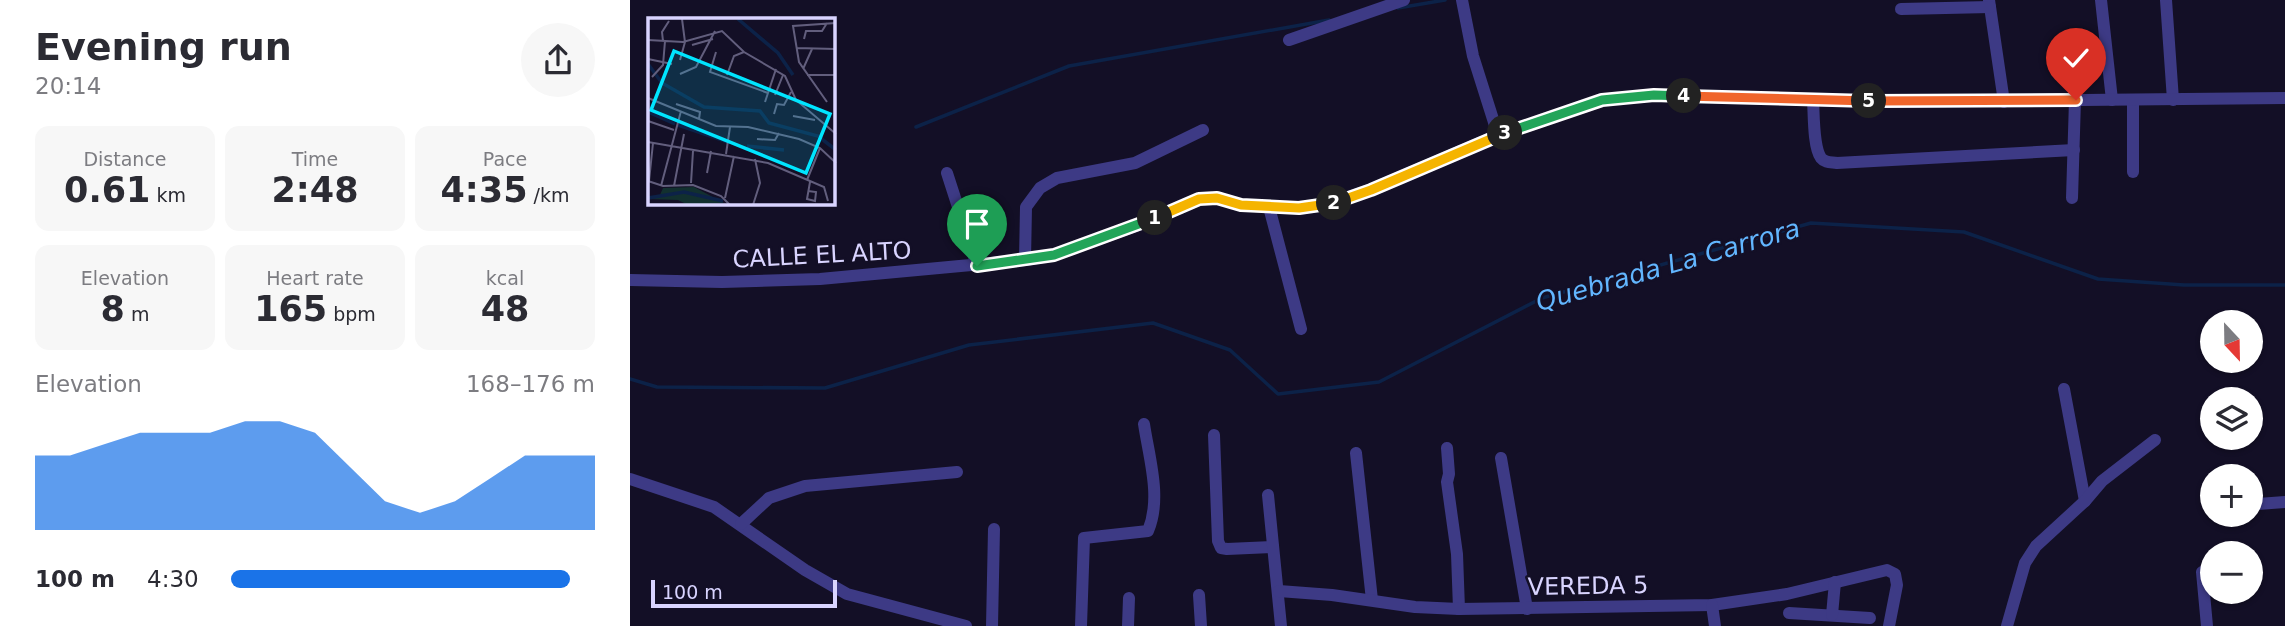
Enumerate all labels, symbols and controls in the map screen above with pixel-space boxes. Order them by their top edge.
inset map [648,18,835,205]
button: share [521,23,595,97]
text: Evening run [35,25,292,69]
pin [2046,28,2106,100]
icon: check [2057,39,2095,77]
text: 20:14 [35,73,101,99]
pin: 4 [1666,78,1702,114]
text: 4 [1677,84,1690,106]
pin: 5 [1852,84,1886,119]
text: 5 [1862,89,1875,111]
pin: 3 [1488,116,1522,150]
text: 3 [1498,121,1511,143]
text: Distance [83,148,167,170]
text: Time [292,148,338,170]
text: Pace [483,148,527,170]
text: 0.61 [64,170,150,210]
text: 2:48 [271,170,359,210]
text: 4:35 [440,170,528,210]
text: km [150,184,186,206]
text: /km [528,184,570,206]
pin: 2 [1316,186,1352,220]
text: 2 [1327,191,1340,213]
pin [947,194,1007,266]
pin: 1 [1138,200,1172,235]
icon: arrive [958,205,996,243]
text: 1 [1148,206,1161,228]
water label: Quebrada La Carrora [1532,213,1804,317]
street label: CALLE EL ALTO [732,236,912,274]
text: Elevation [81,267,169,289]
text: Heart rate [266,267,364,289]
text: kcal [486,267,524,289]
text: 8 [101,289,125,329]
text: 165 [254,289,327,329]
text: 48 [481,289,529,329]
text: m [125,303,149,325]
text: bpm [327,303,376,325]
north arrow [2200,310,2263,373]
map controls [2200,310,2263,604]
text: Elevation [35,371,142,397]
text: 168–176 m [466,371,595,397]
button: layers [2200,387,2263,450]
button: + [2200,464,2263,527]
button: − [2200,541,2263,604]
text: 100 m [35,566,115,592]
text: 4:30 [147,566,199,592]
street label: VEREDA 5 [1527,571,1649,601]
scale bar [651,577,836,609]
text: 100 m [662,581,723,603]

